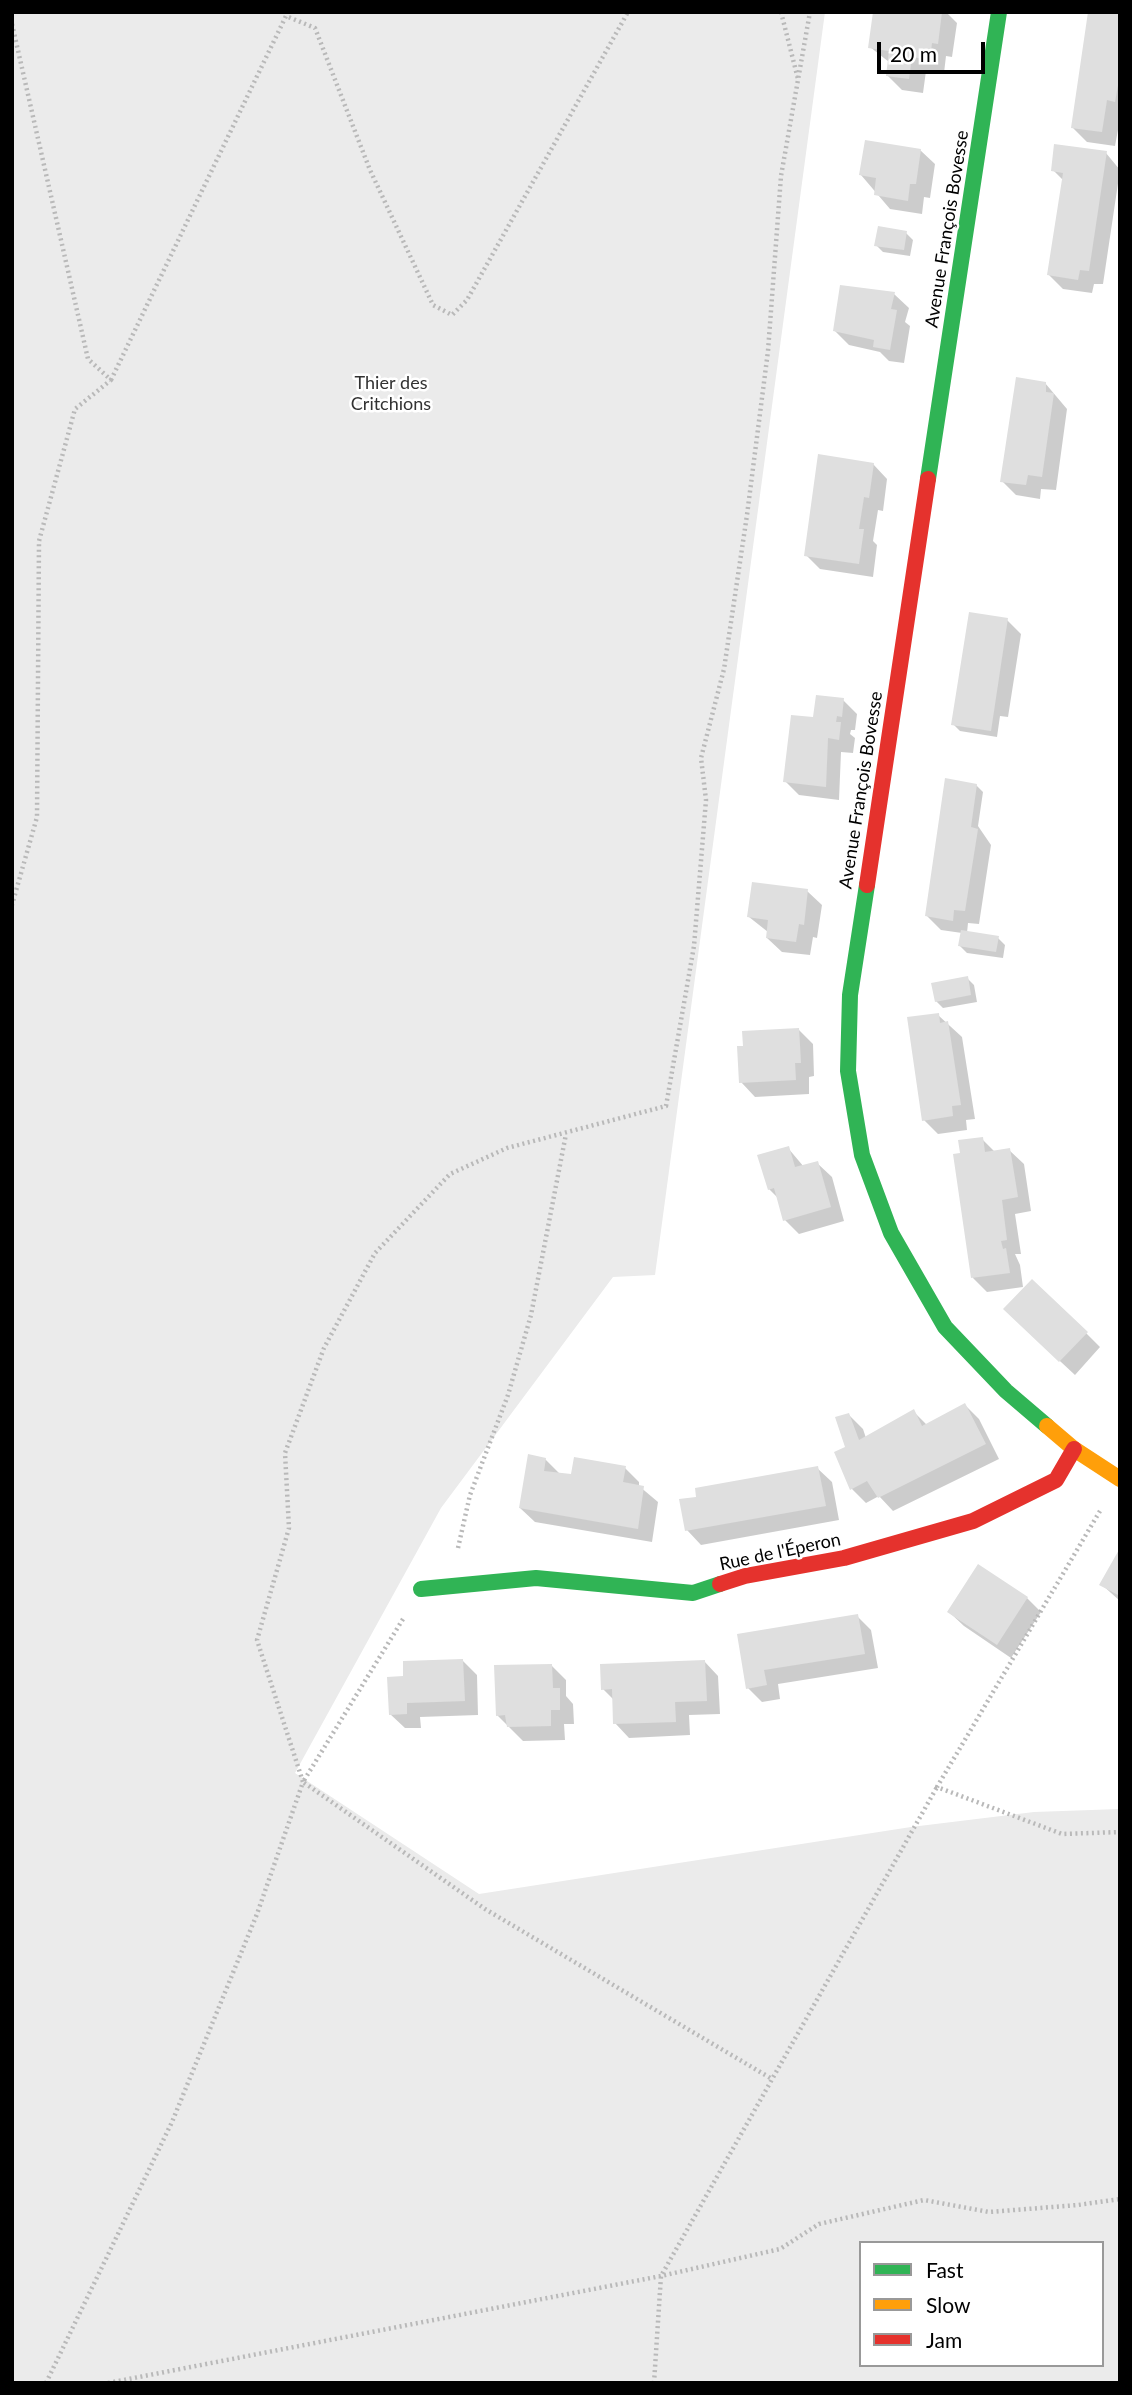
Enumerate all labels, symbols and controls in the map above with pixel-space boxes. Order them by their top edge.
scale bar [880,28,988,72]
text: 20 m [890,41,937,66]
street label: Avenue François Bovesse [921,129,973,329]
park label: Thier des Critchions [351,372,431,414]
street label: Avenue François Bovesse [835,690,887,890]
street label: Rue de l'Éperon [717,1529,843,1575]
legend [859,2241,1104,2367]
text: Fast [926,2257,963,2282]
text: Slow [926,2292,970,2317]
text: Jam [926,2327,962,2352]

